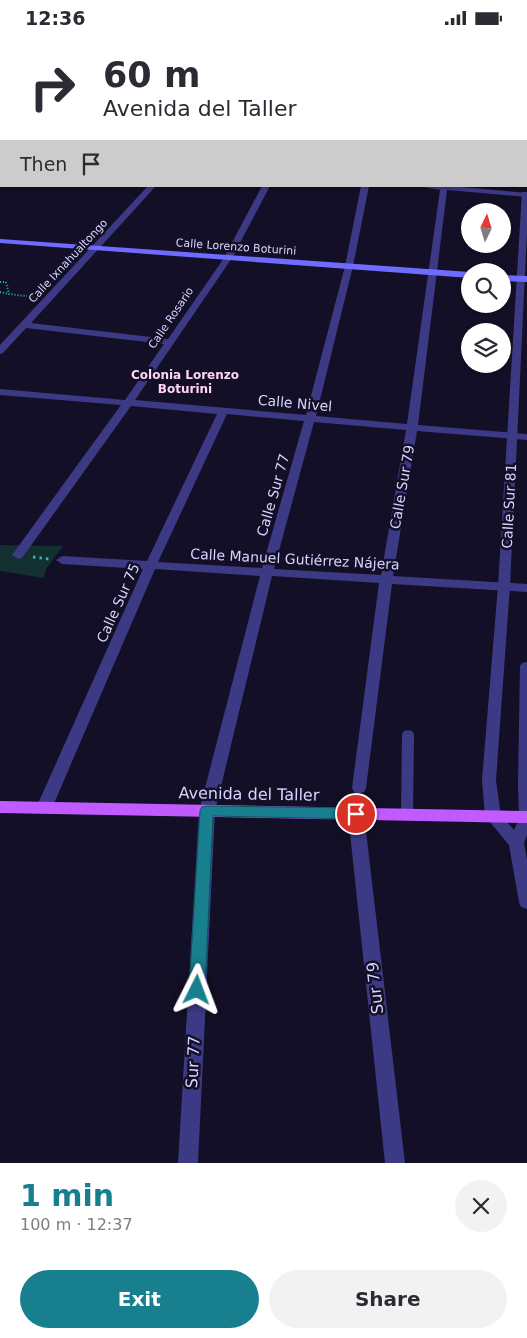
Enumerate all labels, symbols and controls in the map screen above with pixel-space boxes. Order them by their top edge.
text: 12:36 [25,7,85,29]
icon: right [20,55,85,120]
text: 60 m [103,55,200,95]
text: Avenida del Taller [103,96,297,121]
icon: arrive [77,150,105,178]
text: Then [20,153,67,175]
north arrow [461,203,511,253]
map controls [461,203,511,373]
street label: Calle Ixnahualtongo [26,216,110,306]
street label: Calle Lorenzo Boturini [175,236,297,258]
button: search [461,263,511,313]
street label: Calle Rosario [146,285,197,351]
button: layers [461,323,511,373]
district label: Colonia Lorenzo Boturini [131,368,239,396]
street label: Calle Nivel [257,392,333,414]
street label: Calle Sur 79 [387,444,417,530]
street label: Calle Sur 77 [254,452,292,538]
street label: Calle Sur 81 [499,463,519,549]
street label: Calle Manuel Gutiérrez Nájera [190,546,400,572]
street label: Calle Sur 75 [93,561,143,645]
street label: Avenida del Taller [178,783,320,805]
pin [335,793,377,835]
icon: arrive [342,800,370,828]
street label: Sur 79 [363,961,387,1015]
position arrow [170,963,222,1015]
street label: Sur 77 [182,1035,204,1089]
text: 1 min [20,1178,114,1213]
button: close [455,1180,507,1232]
text: 100 m · 12:37 [20,1215,133,1234]
button: Exit [20,1270,259,1328]
button: Share [269,1270,507,1328]

